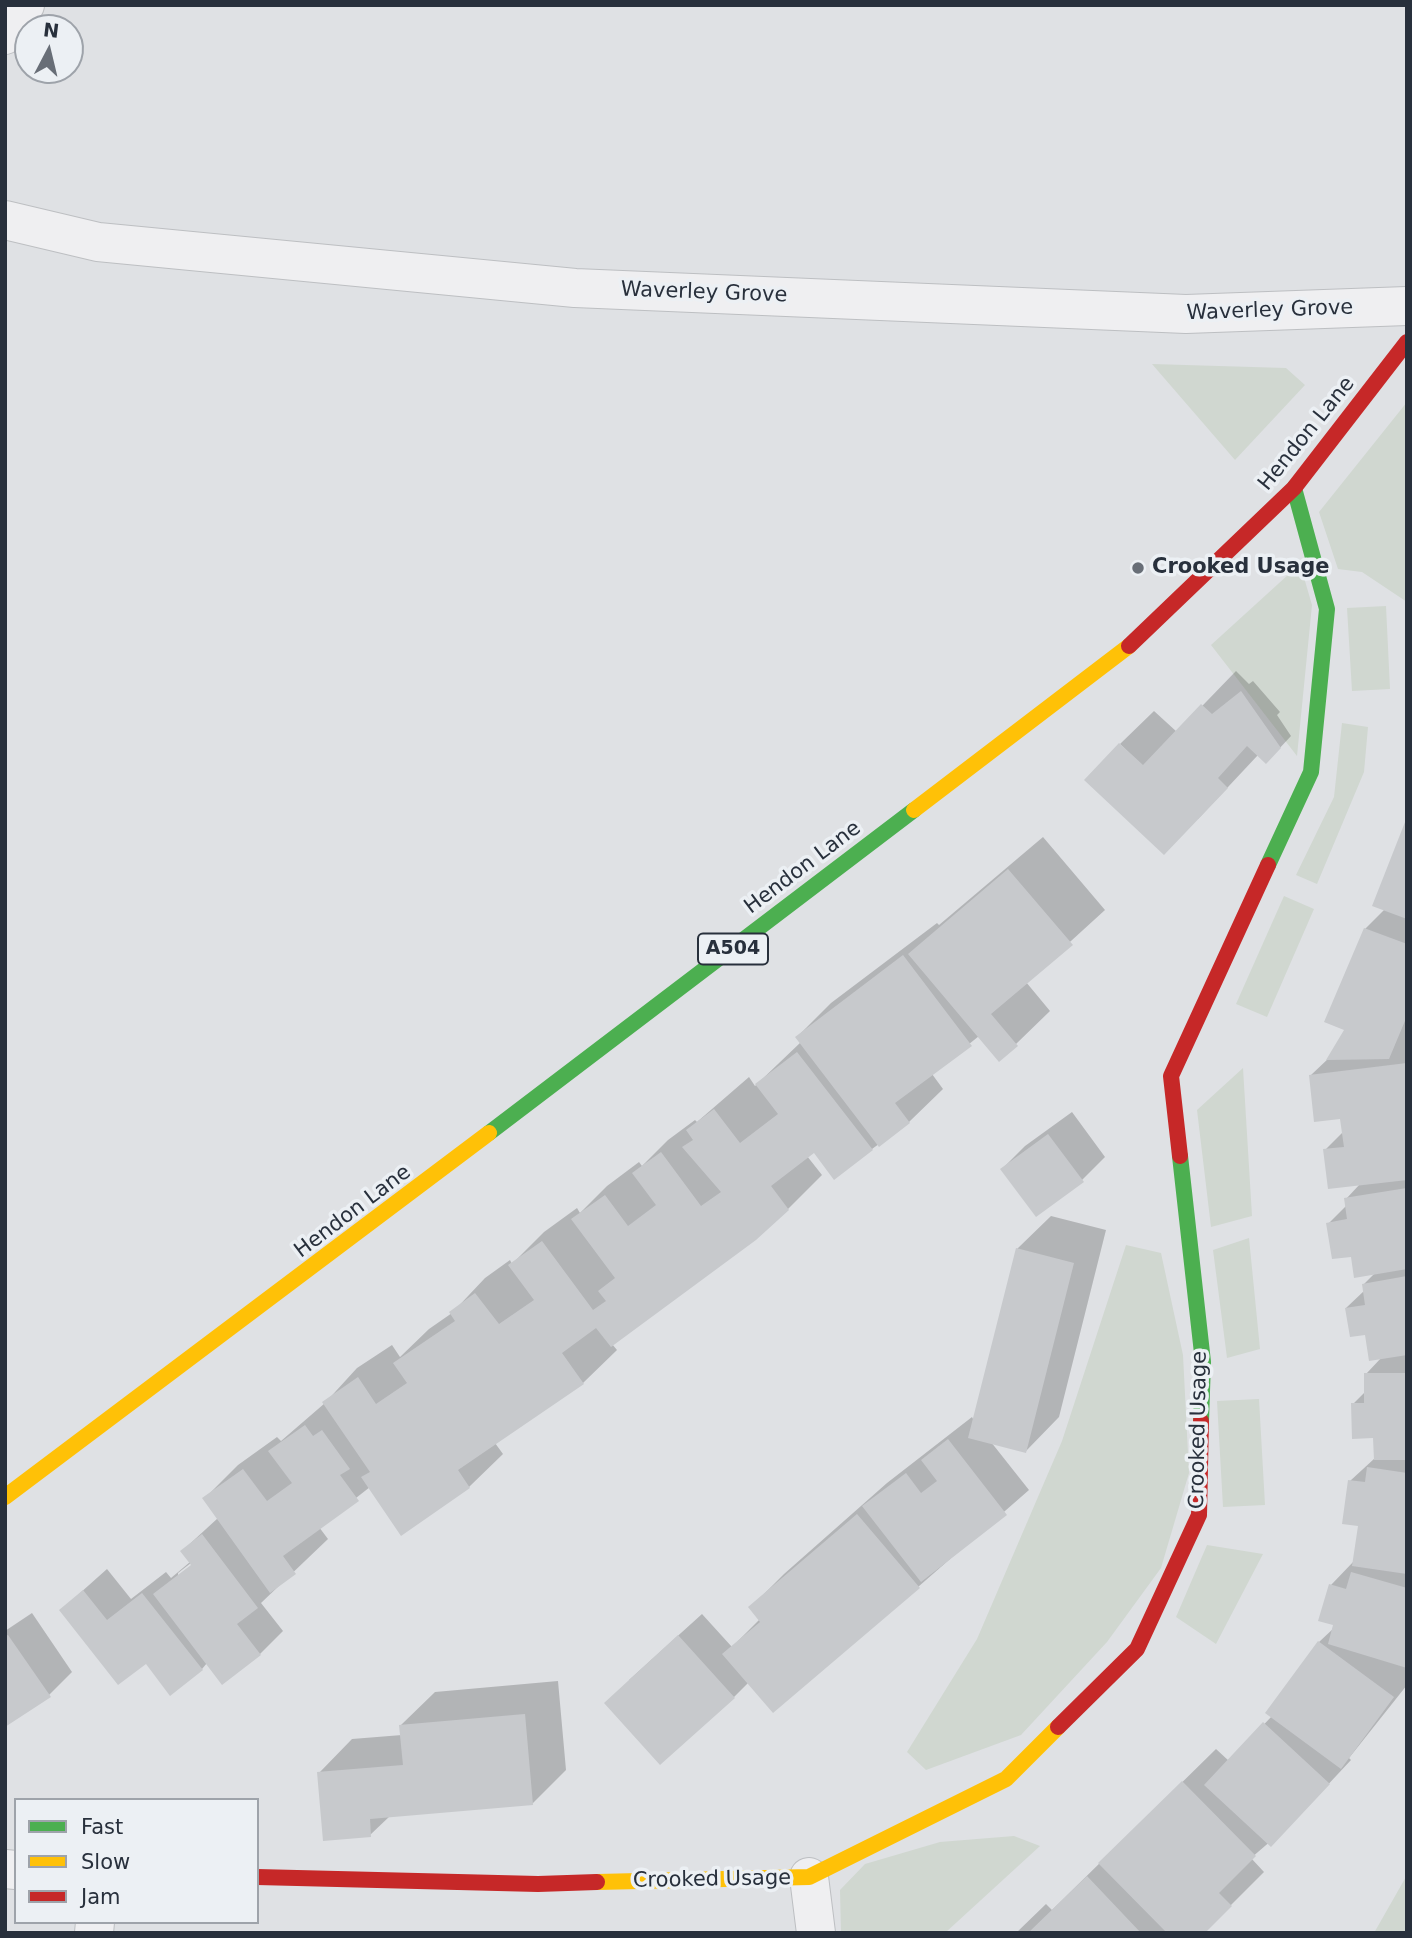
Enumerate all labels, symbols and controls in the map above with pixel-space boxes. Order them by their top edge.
north arrow [14,14,84,84]
text: N [42,18,61,42]
street label: Waverley Grove [620,277,788,309]
street label: Waverley Grove [1186,295,1354,327]
street label: Hendon Lane [1253,372,1361,496]
place label: Crooked Usage [1152,555,1330,581]
marker: Crooked Usage [1130,560,1146,576]
street label: Hendon Lane [740,816,866,920]
road number: A504 [698,934,768,965]
street label: Hendon Lane [290,1160,416,1264]
street label: Crooked Usage [1185,1351,1213,1509]
legend [14,1798,259,1924]
text: Fast [81,1815,123,1839]
text: Slow [81,1850,130,1874]
street label: Crooked Usage [633,1866,791,1894]
text: Jam [81,1885,121,1909]

